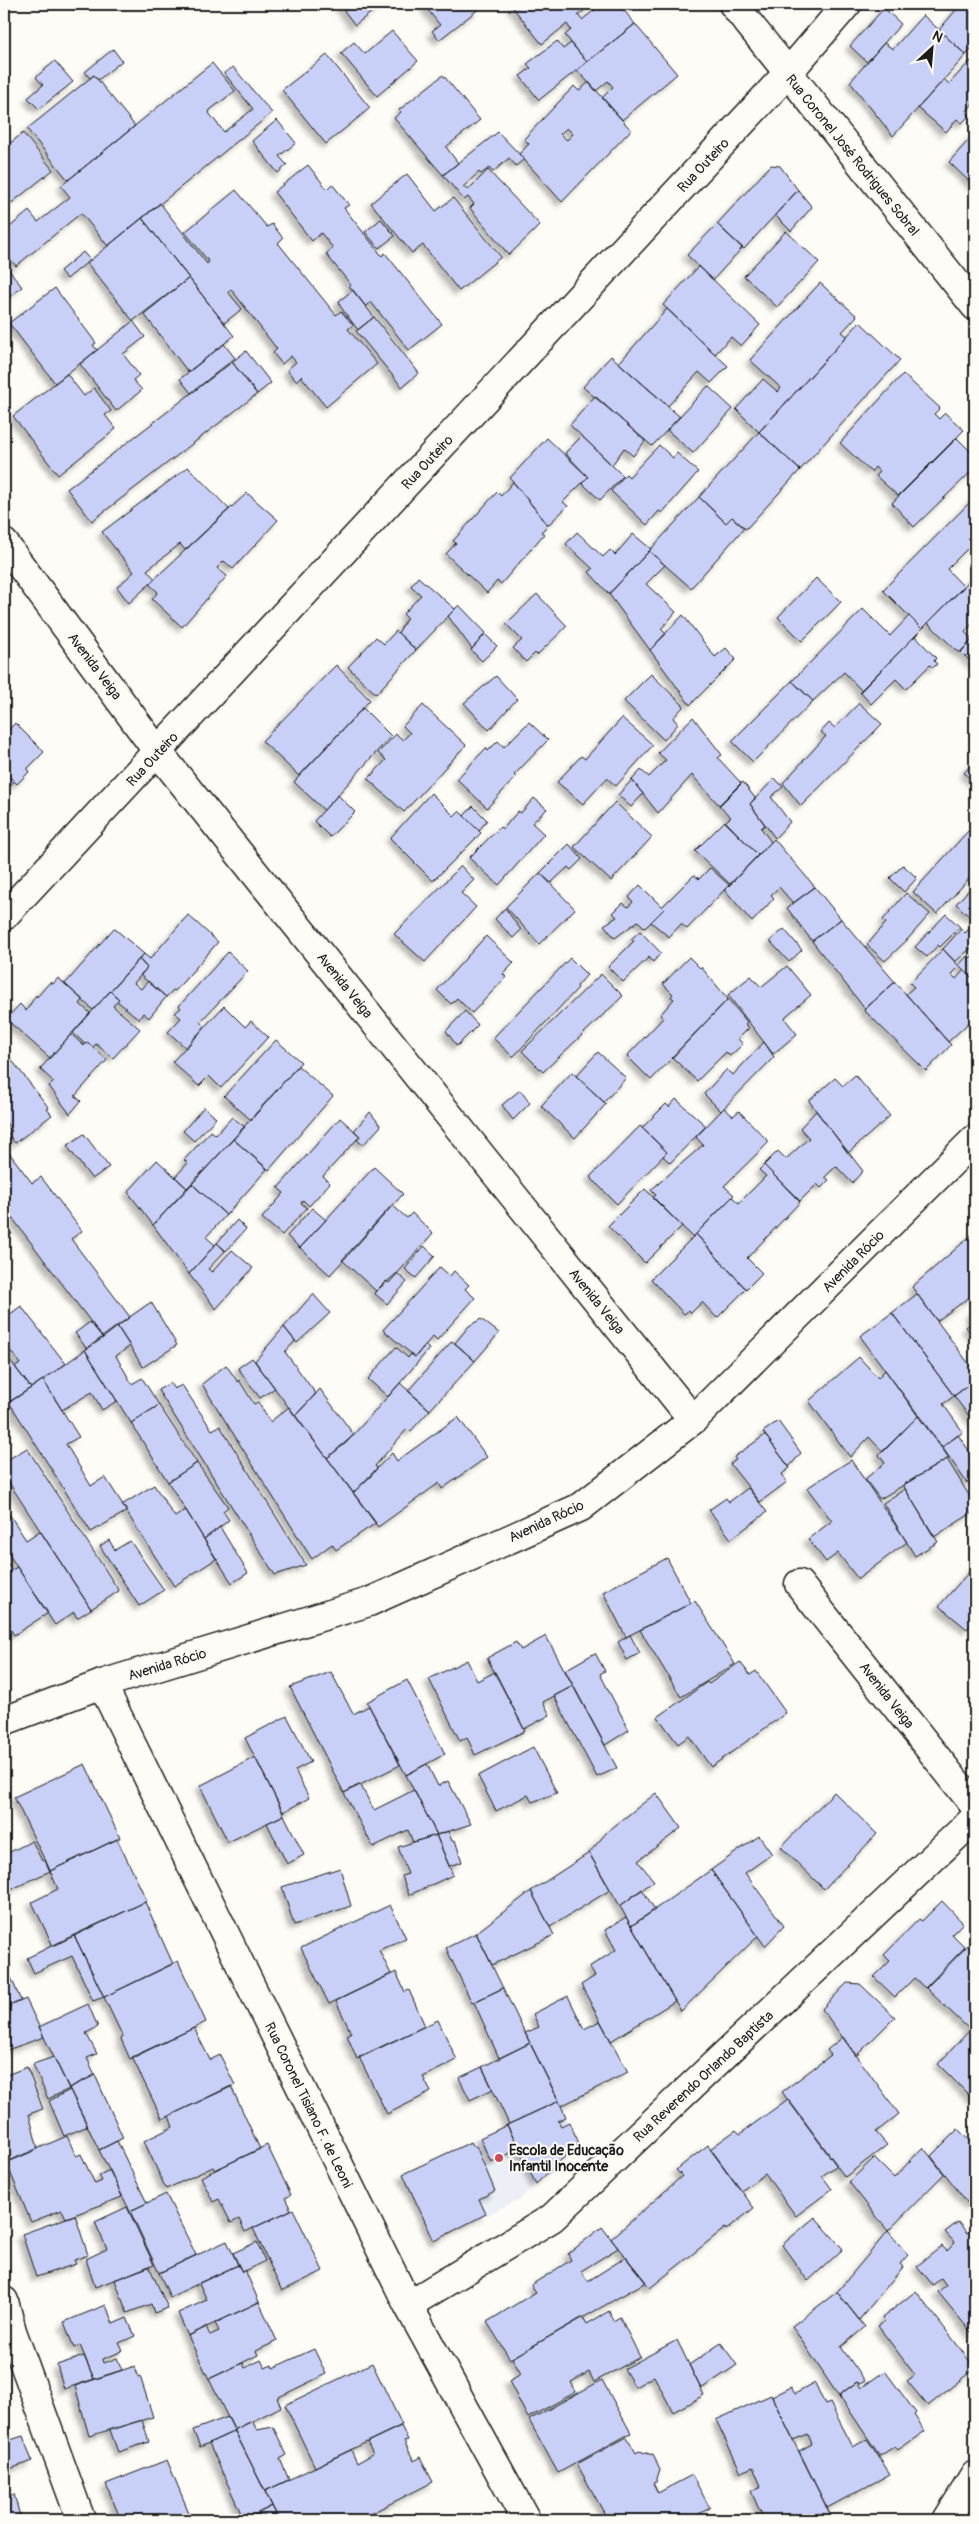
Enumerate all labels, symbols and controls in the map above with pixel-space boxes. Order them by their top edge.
north arrow [906,22,956,72]
text: N [929,27,945,46]
street label: Rua Coronel José Rodrigues Sobral [782,71,923,239]
street label: Rua Outeiro [674,134,733,196]
street label: Rua Outeiro [398,431,457,493]
street label: Avenida Veiga [64,630,125,703]
street label: Rua Outeiro [123,728,182,790]
street label: Avenida Veiga [313,949,376,1021]
street label: Avenida Rócio [819,1226,888,1296]
street label: Avenida Veiga [565,1265,628,1337]
street label: Avenida Rócio [506,1496,587,1546]
street label: Avenida Rócio [126,1644,209,1684]
street label: Avenida Veiga [855,1659,918,1732]
street label: Rua Reverendo Orlando Baptista [630,2007,777,2146]
street label: Rua Coronel Tisiano F. de Leoni [261,2020,356,2191]
place label: Escola de Educação Infantil Inocente [509,2142,624,2175]
marker: Escola de Educação Infantil Inocente [493,2152,505,2164]

